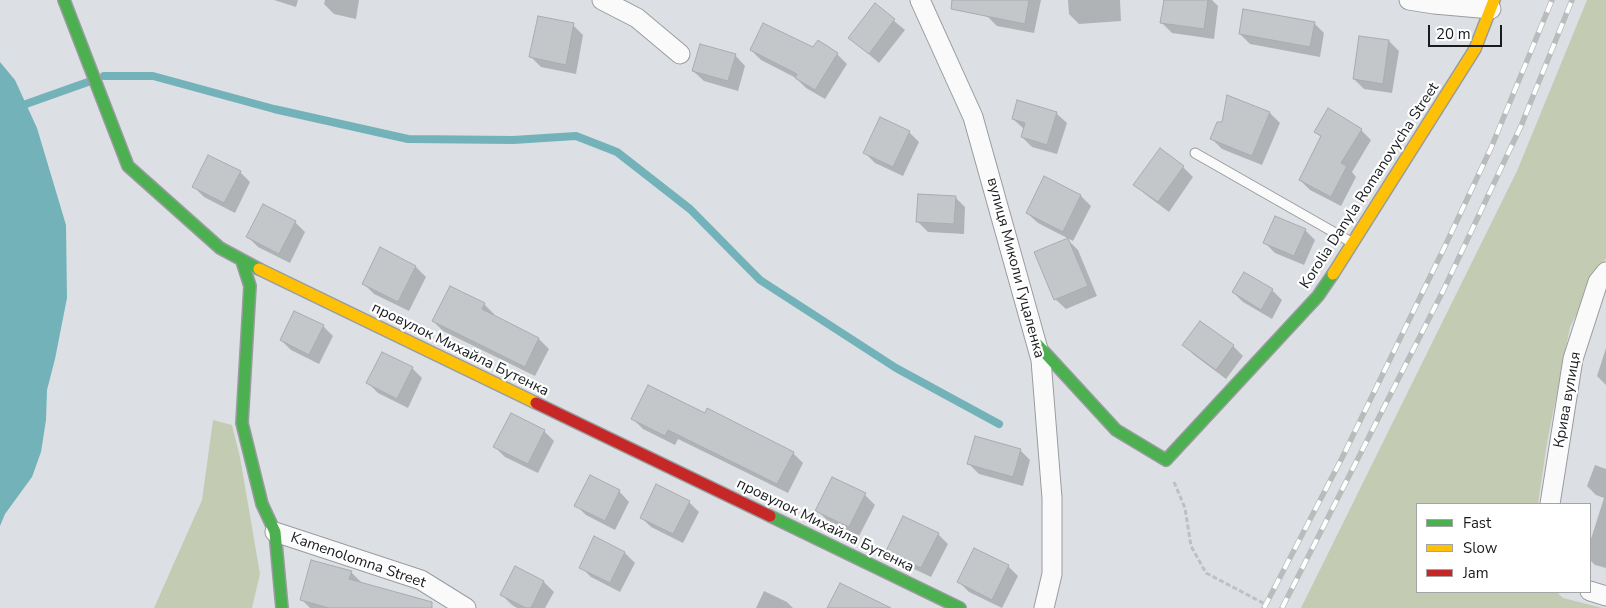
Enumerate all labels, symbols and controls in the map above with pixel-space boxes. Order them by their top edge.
scale bar [1431,15,1505,47]
text: 20 m [1436,24,1471,44]
street label: Korolia Danyla Romanovycha Street [1297,80,1443,292]
street label: вулиця Миколи Гуцаленка [982,176,1048,360]
street label: провулок Михайла Бутенка [368,299,552,401]
street label: Крива вулиця [1551,350,1585,450]
street label: провулок Михайла Бутенка [733,475,917,577]
legend [1416,503,1591,593]
text: Fast [1463,513,1491,533]
street label: Kamenolomna Street [288,529,428,593]
text: Slow [1463,538,1497,558]
text: Jam [1463,563,1489,583]

